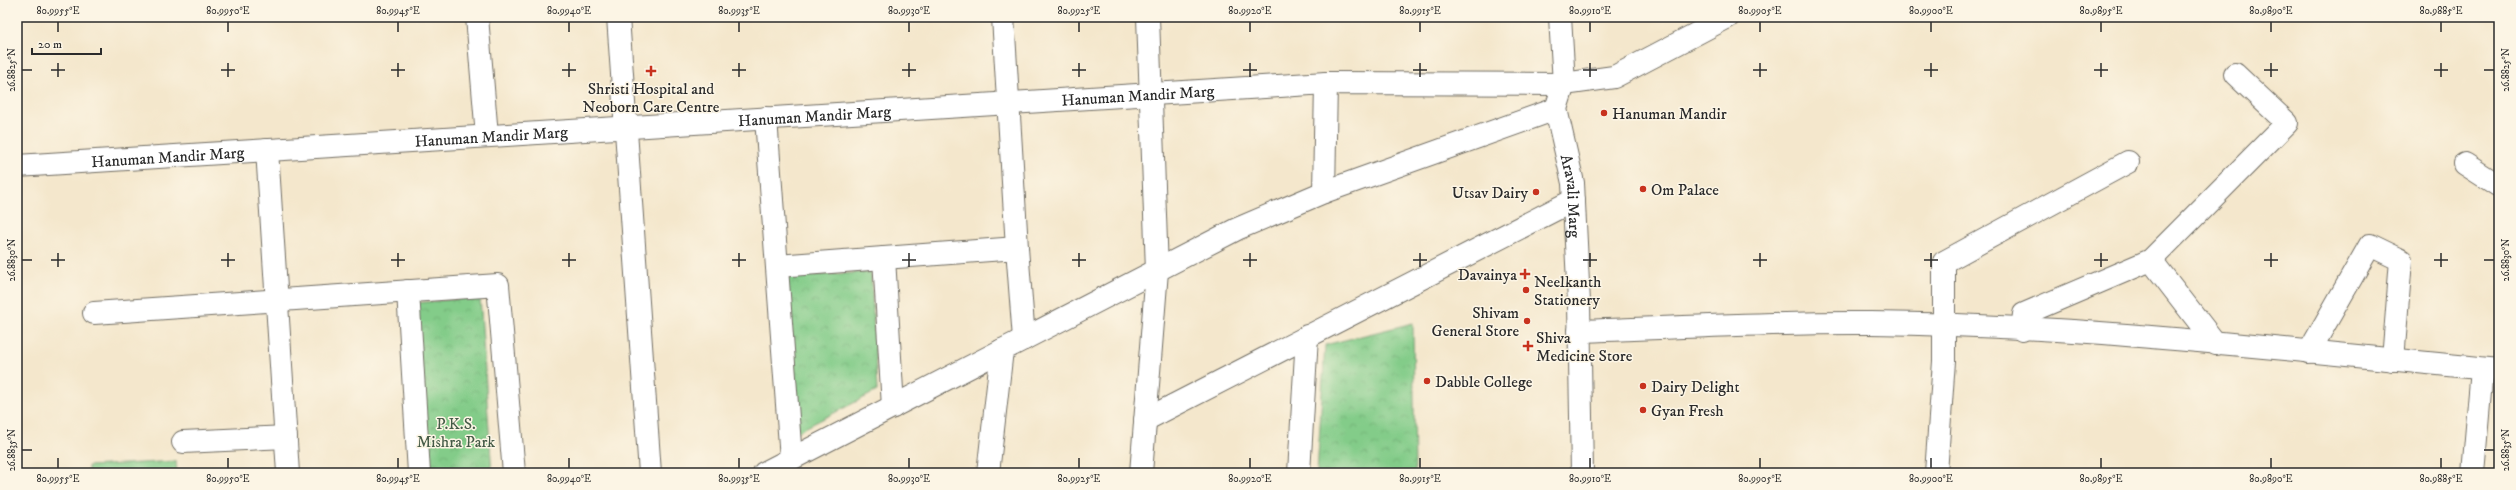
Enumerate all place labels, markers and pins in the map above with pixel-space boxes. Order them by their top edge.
marker: Shristi Hospital and Neoborn Care Centre [645,65,657,77]
place label: Shristi Hospital and Neoborn Care Centre [583,79,720,117]
place label: Hanuman Mandir [1612,104,1727,124]
marker: Hanuman Mandir [1599,108,1609,118]
place label: Om Palace [1651,180,1719,200]
place label: Utsav Dairy [1452,183,1528,203]
marker: Om Palace [1638,184,1648,194]
marker: Utsav Dairy [1531,187,1541,197]
place label: Davainya [1458,265,1517,285]
marker: Davainya [1520,269,1530,279]
place label: Neelkanth Stationery [1534,272,1602,310]
marker: Neelkanth Stationery [1521,285,1531,295]
place label: Shivam General Store [1431,303,1519,341]
marker: Shivam General Store [1522,316,1532,326]
place label: Shiva Medicine Store [1536,328,1633,366]
marker: Shiva Medicine Store [1523,341,1533,351]
place label: Dabble College [1435,372,1533,392]
marker: Dabble College [1422,376,1432,386]
place label: Dairy Delight [1651,377,1740,397]
marker: Dairy Delight [1638,381,1648,391]
place label: Gyan Fresh [1651,401,1724,421]
marker: Gyan Fresh [1638,405,1648,415]

